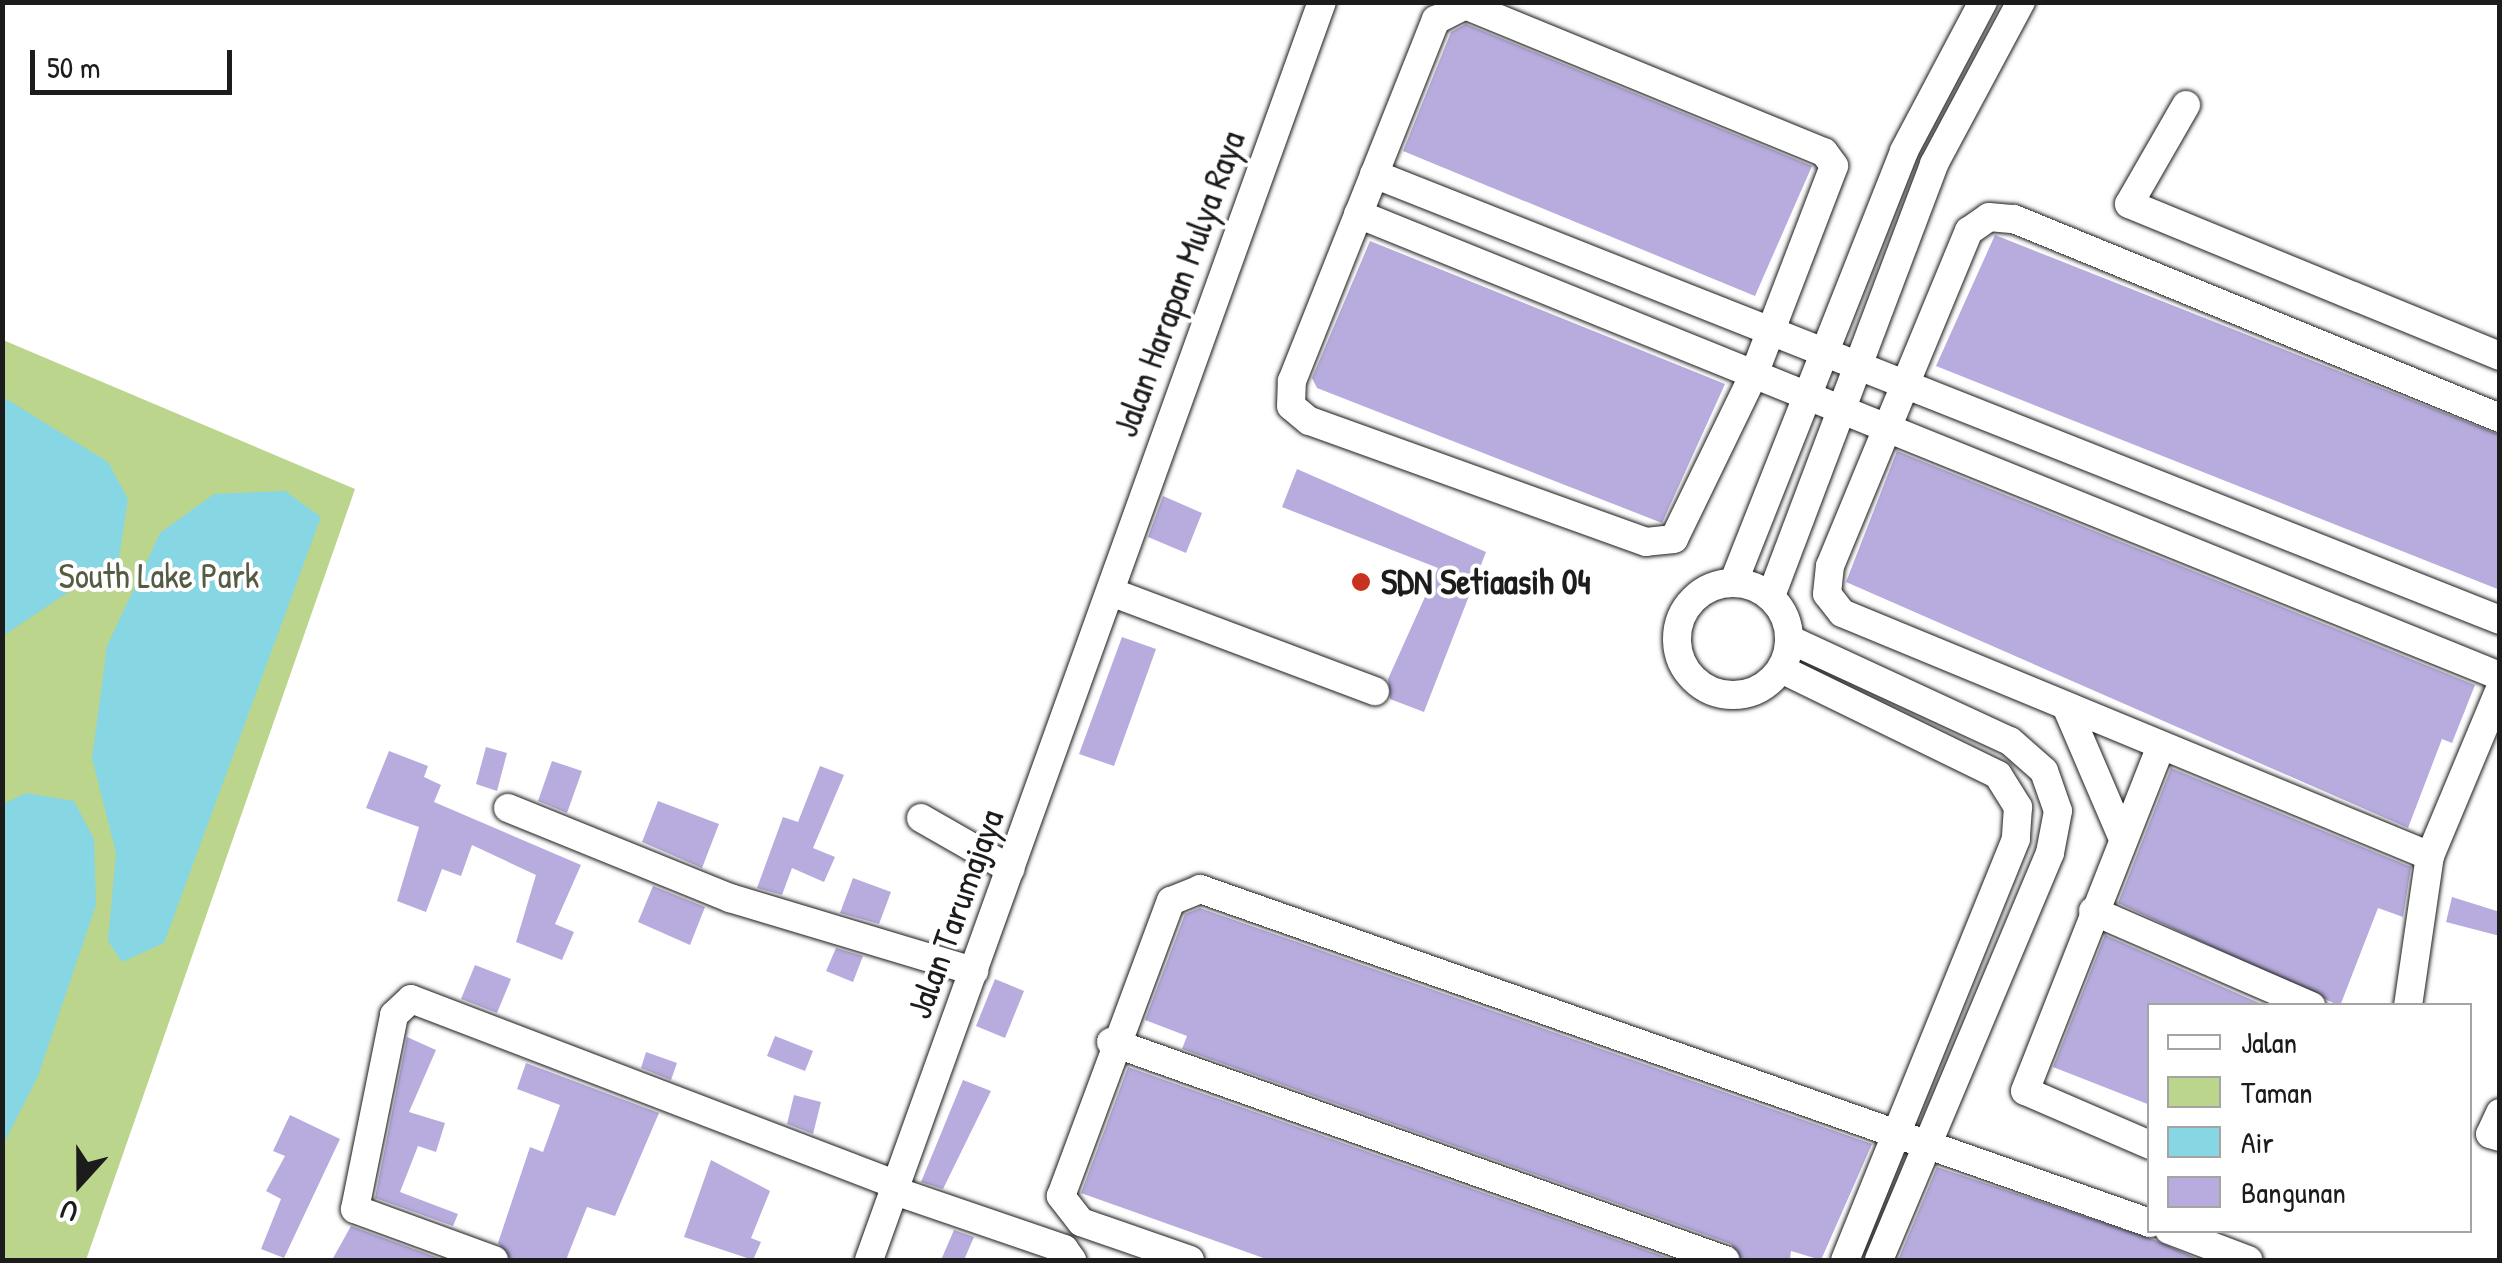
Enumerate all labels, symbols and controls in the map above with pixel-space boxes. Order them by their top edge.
scale bar [35,30,238,92]
text: 50 m [47,47,100,87]
street label: Jalan Harapan Mulya Raya [1104,125,1254,443]
park label: South Lake Park [59,555,259,597]
place label: SDN Setiaasih 04 [1381,561,1591,603]
marker: SDN Setiaasih 04 [1350,571,1372,593]
street label: Jalan Tarumajaya [898,804,1012,1024]
legend [2147,1003,2472,1233]
text: Jalan [2241,1022,2297,1062]
text: Taman [2241,1072,2313,1112]
text: Air [2241,1122,2274,1162]
north arrow [30,1133,130,1233]
text: Bangunan [2241,1172,2346,1212]
text: U [55,1191,83,1232]

